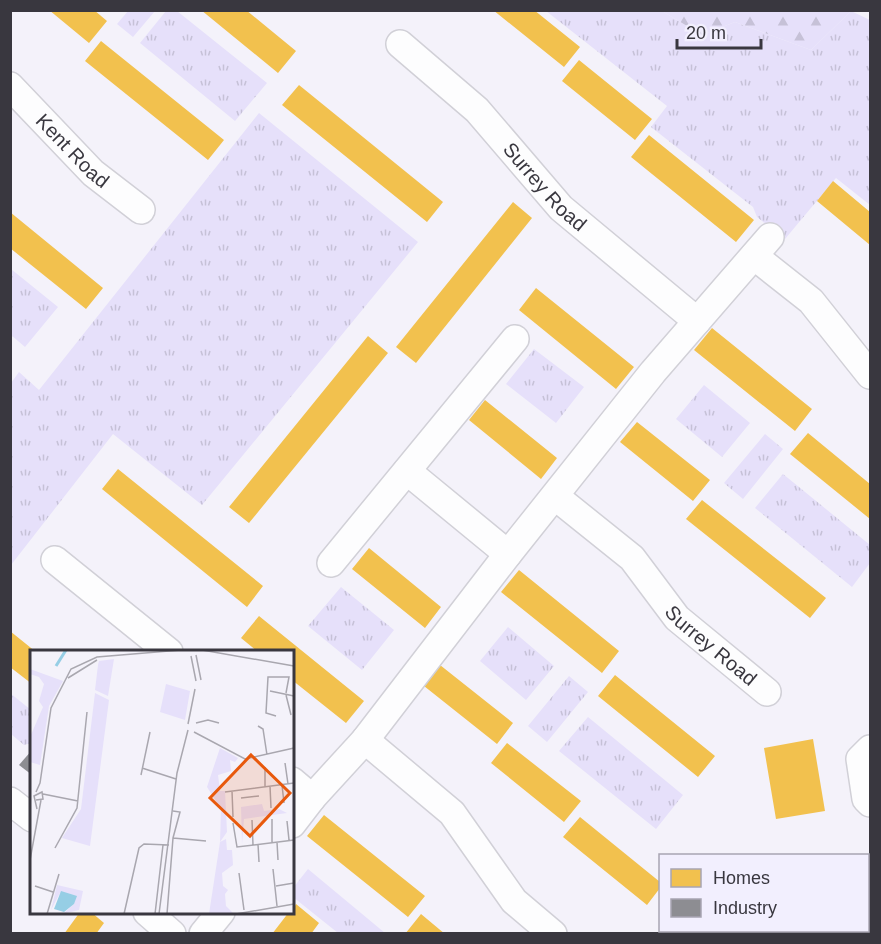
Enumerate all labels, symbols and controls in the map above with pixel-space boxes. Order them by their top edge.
scale bar [677,12,761,50]
text: 20 m [686,23,726,43]
street label: Kent Road [32,109,113,192]
street label: Surrey Road [499,138,591,235]
street label: Surrey Road [661,601,761,690]
inset map [30,650,294,914]
legend [659,854,869,932]
text: Homes [713,868,770,888]
text: Industry [713,898,777,918]

